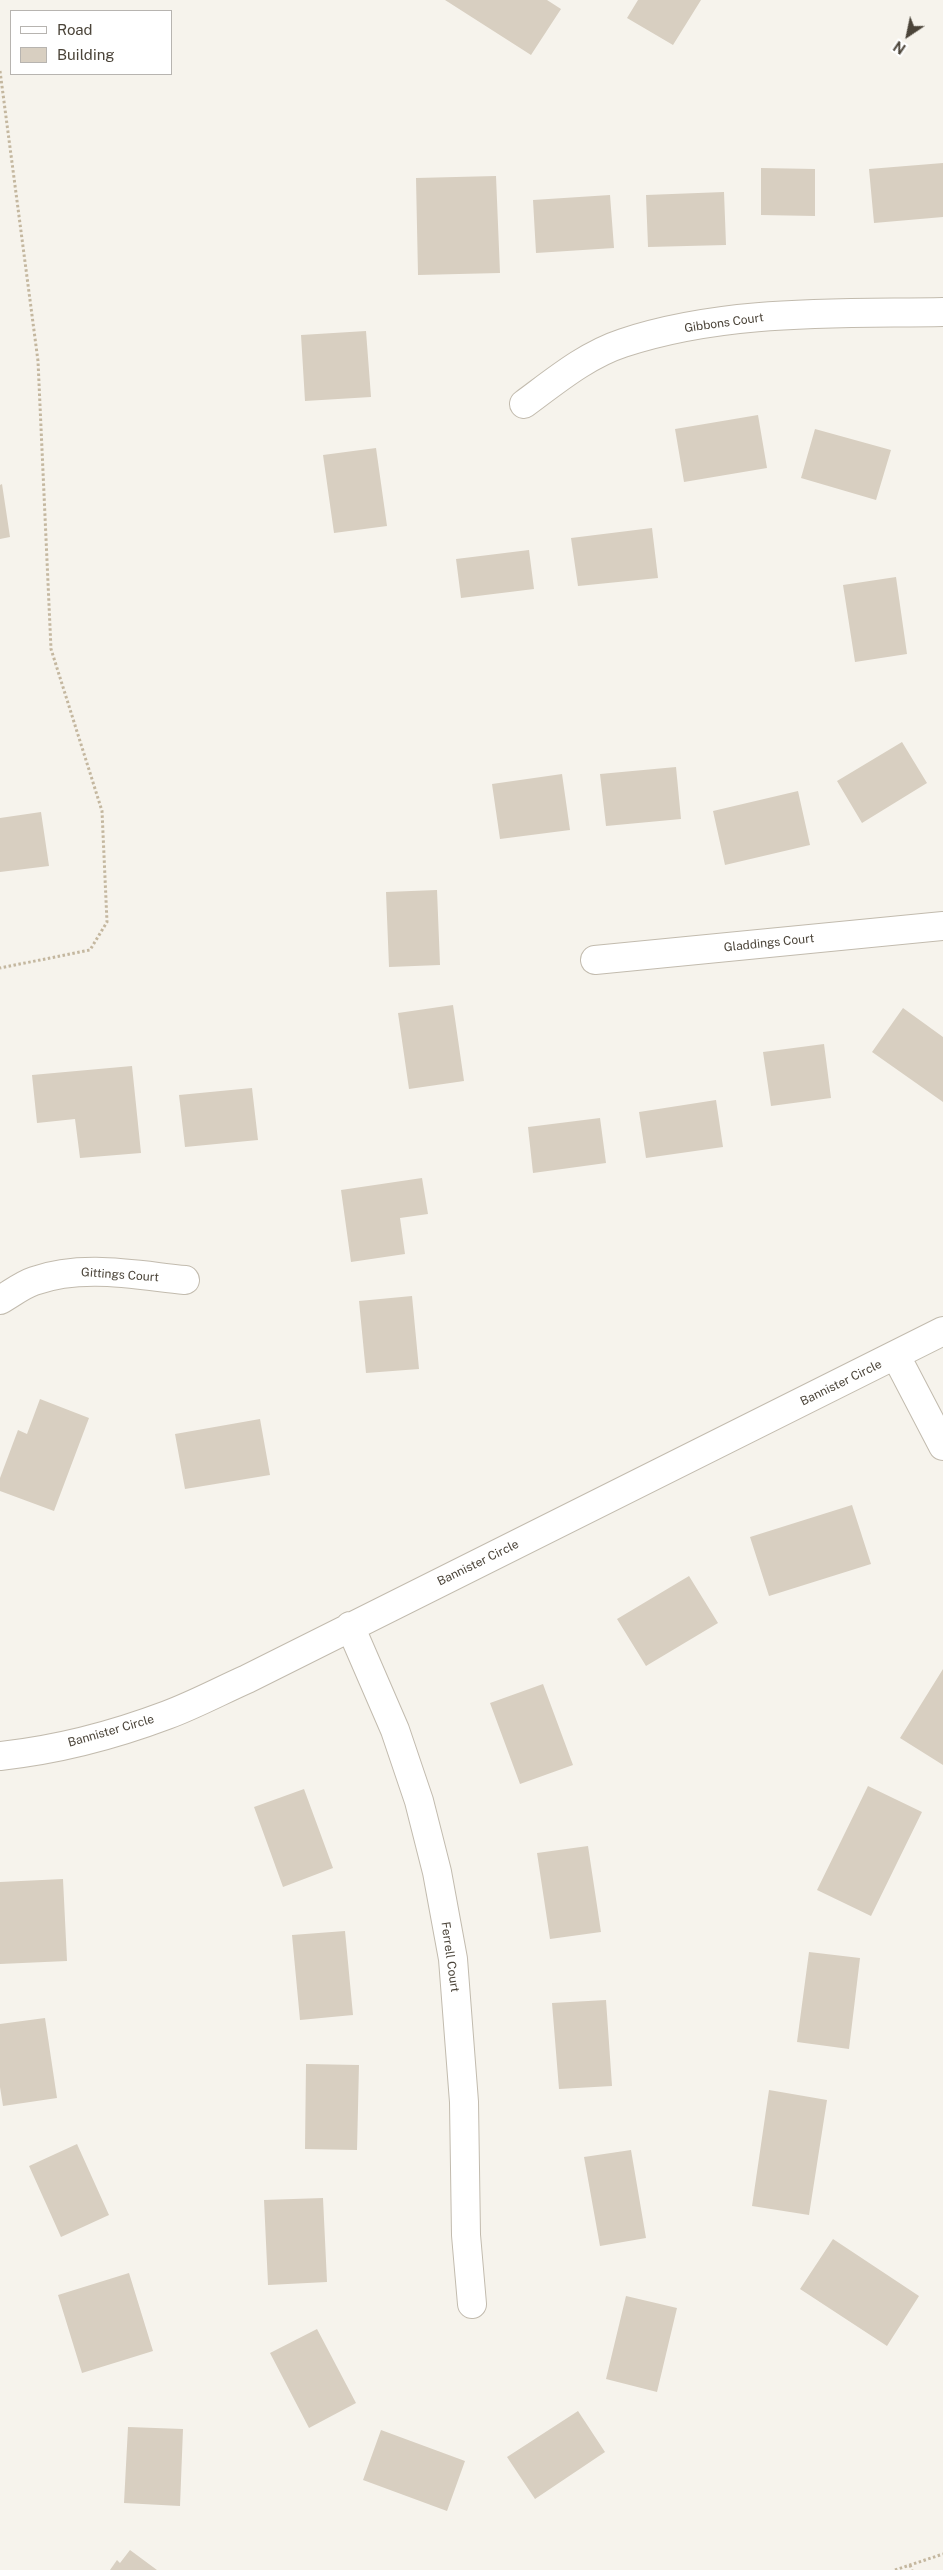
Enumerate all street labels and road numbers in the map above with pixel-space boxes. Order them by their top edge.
street label: Gibbons Court [683,310,765,336]
street label: Gladdings Court [723,931,815,955]
street label: Gittings Court [81,1265,159,1285]
street label: Bannister Circle [798,1357,884,1409]
street label: Bannister Circle [435,1537,521,1589]
street label: Bannister Circle [66,1712,156,1750]
street label: Ferrell Court [438,1921,462,1993]

